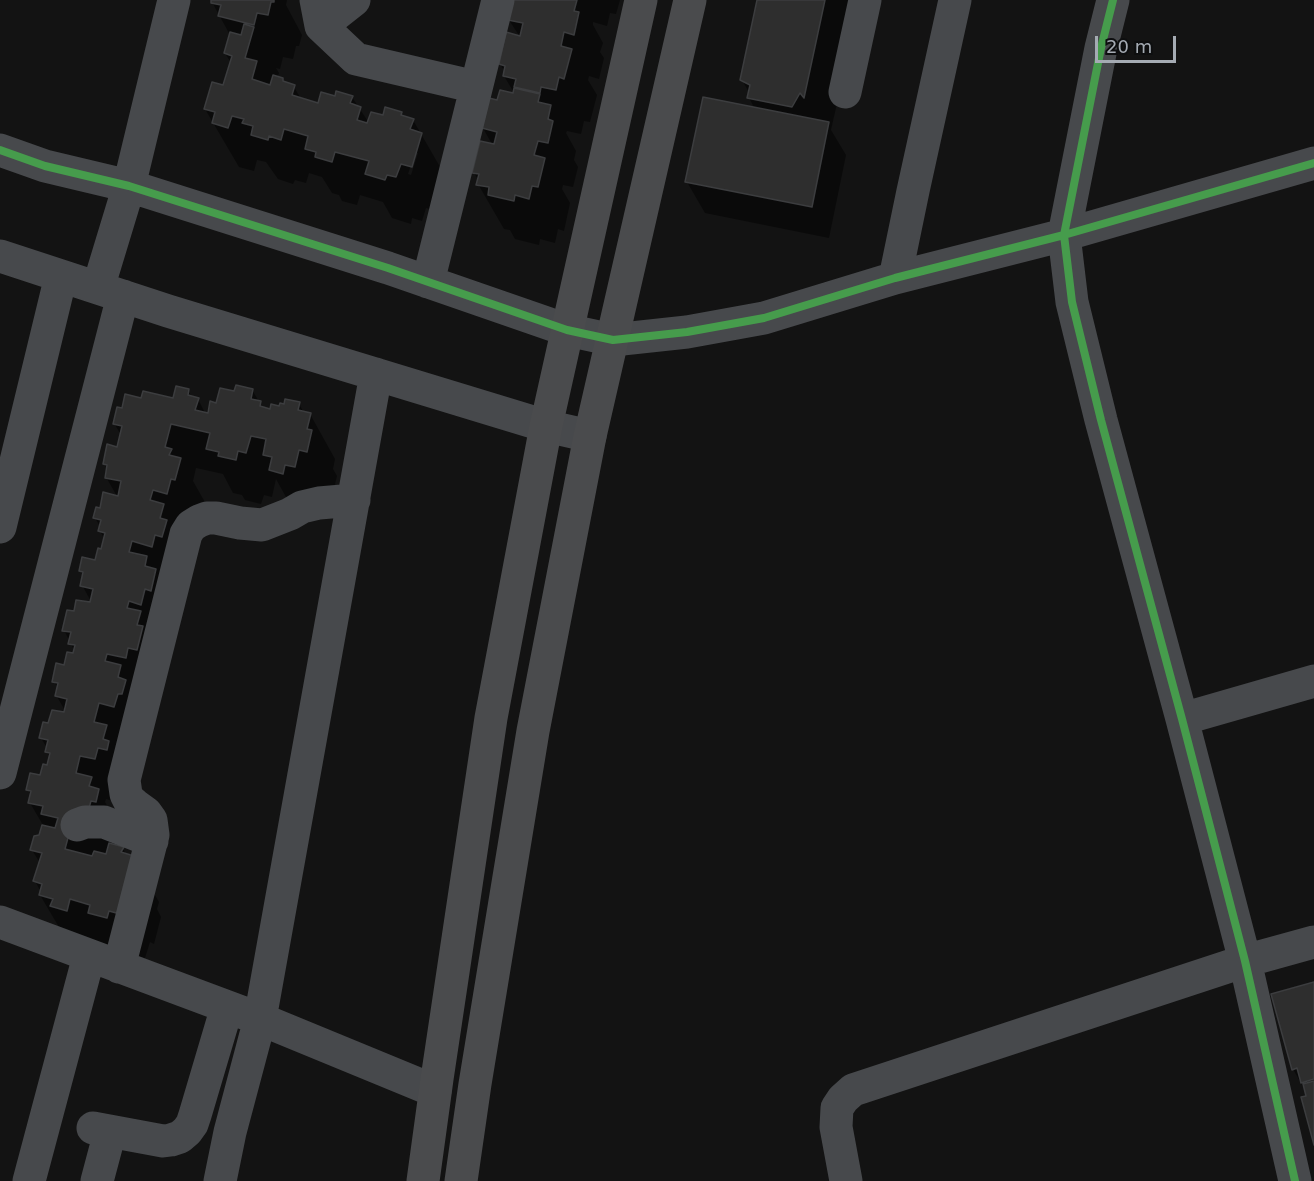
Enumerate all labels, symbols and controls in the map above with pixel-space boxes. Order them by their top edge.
scale bar [1098,24,1179,62]
text: 20 m [1106,36,1152,57]

